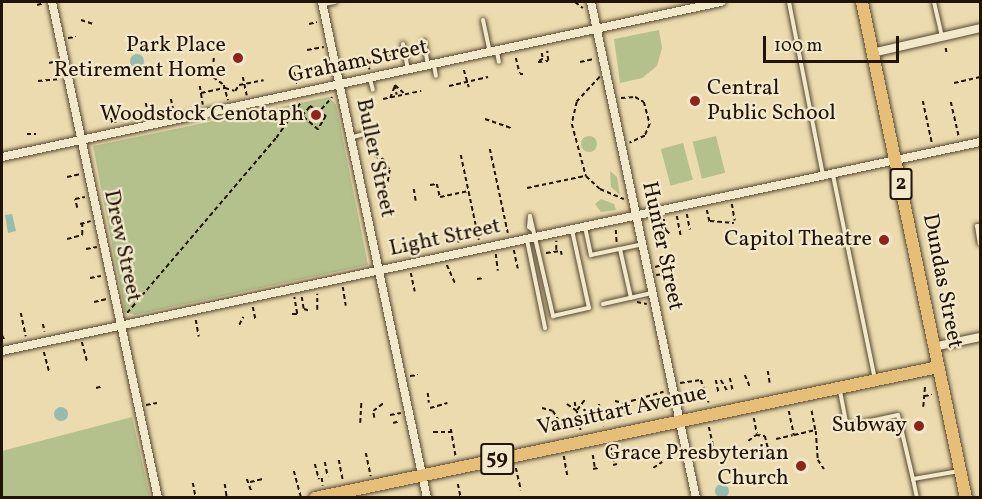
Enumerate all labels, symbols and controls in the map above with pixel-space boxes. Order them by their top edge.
scale bar [766,24,902,62]
place label: Park Place Retirement Home [54,32,226,84]
street label: Graham Street [286,34,430,90]
text: 100 m [774,34,823,59]
marker: Park Place Retirement Home [231,51,245,65]
place label: Central Public School [707,75,836,126]
marker: Central Public School [688,94,702,108]
street label: Buller Street [350,96,400,220]
place label: Woodstock Cenotaph [100,102,304,128]
marker: Woodstock Cenotaph [309,108,323,122]
road number: 2 [889,166,913,202]
street label: Hunter Street [635,179,689,313]
street label: Drew Street [97,187,147,305]
street label: Dundas Street [916,212,968,350]
street label: Light Street [387,213,503,263]
place label: Capitol Theatre [724,227,872,253]
marker: Capitol Theatre [877,233,891,247]
street label: Vansittart Avenue [535,380,709,442]
place label: Subway [831,413,907,439]
marker: Subway [912,419,926,433]
place label: Grace Presbyterian Church [605,440,789,492]
road number: 59 [479,441,515,477]
marker: Grace Presbyterian Church [794,459,808,473]

